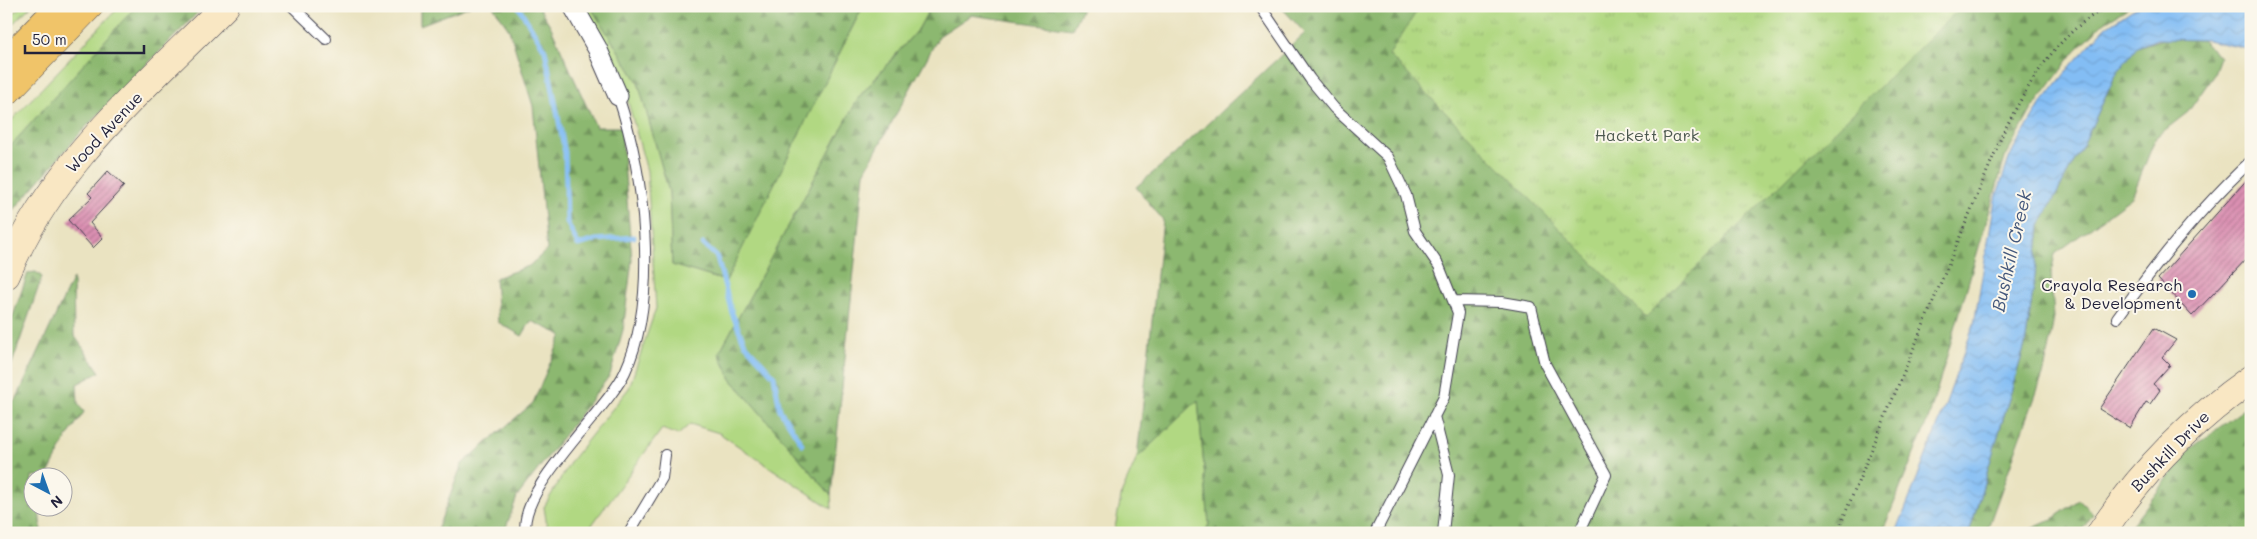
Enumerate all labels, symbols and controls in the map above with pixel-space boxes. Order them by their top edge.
scale bar [25,22,144,54]
text: 50 m [32,29,67,49]
street label: Wood Avenue [61,87,147,177]
park label: Hackett Park [1595,124,1699,145]
water label: Bushkill Creek [1985,187,2037,314]
place label: Crayola Research & Development [2041,274,2182,313]
marker: Crayola Research & Development [2186,288,2198,300]
street label: Bushkill Drive [2126,406,2213,495]
north arrow [22,466,72,516]
text: N [47,492,67,513]

